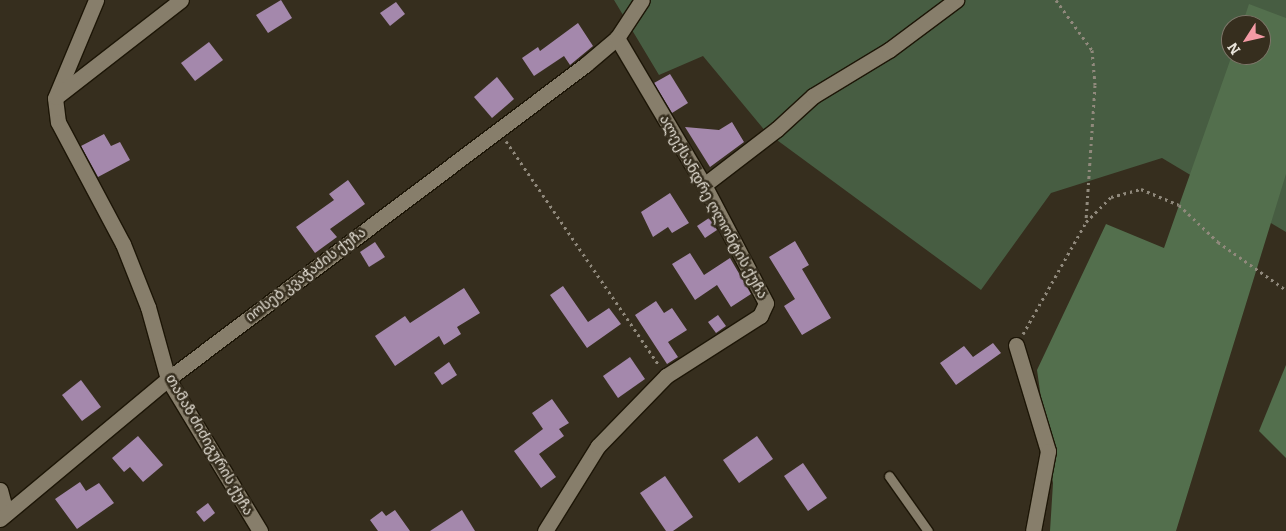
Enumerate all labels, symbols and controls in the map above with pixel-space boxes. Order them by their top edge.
north arrow [1221,15,1271,65]
text: N [1224,39,1244,58]
street label: ალექსანდრე ღლონტის ქუჩა [655,112,771,302]
street label: იოსებ კვაჭაძის ქუჩა [242,224,370,326]
street label: თამაზ ძიძიგურის ქუჩა [162,371,256,519]

